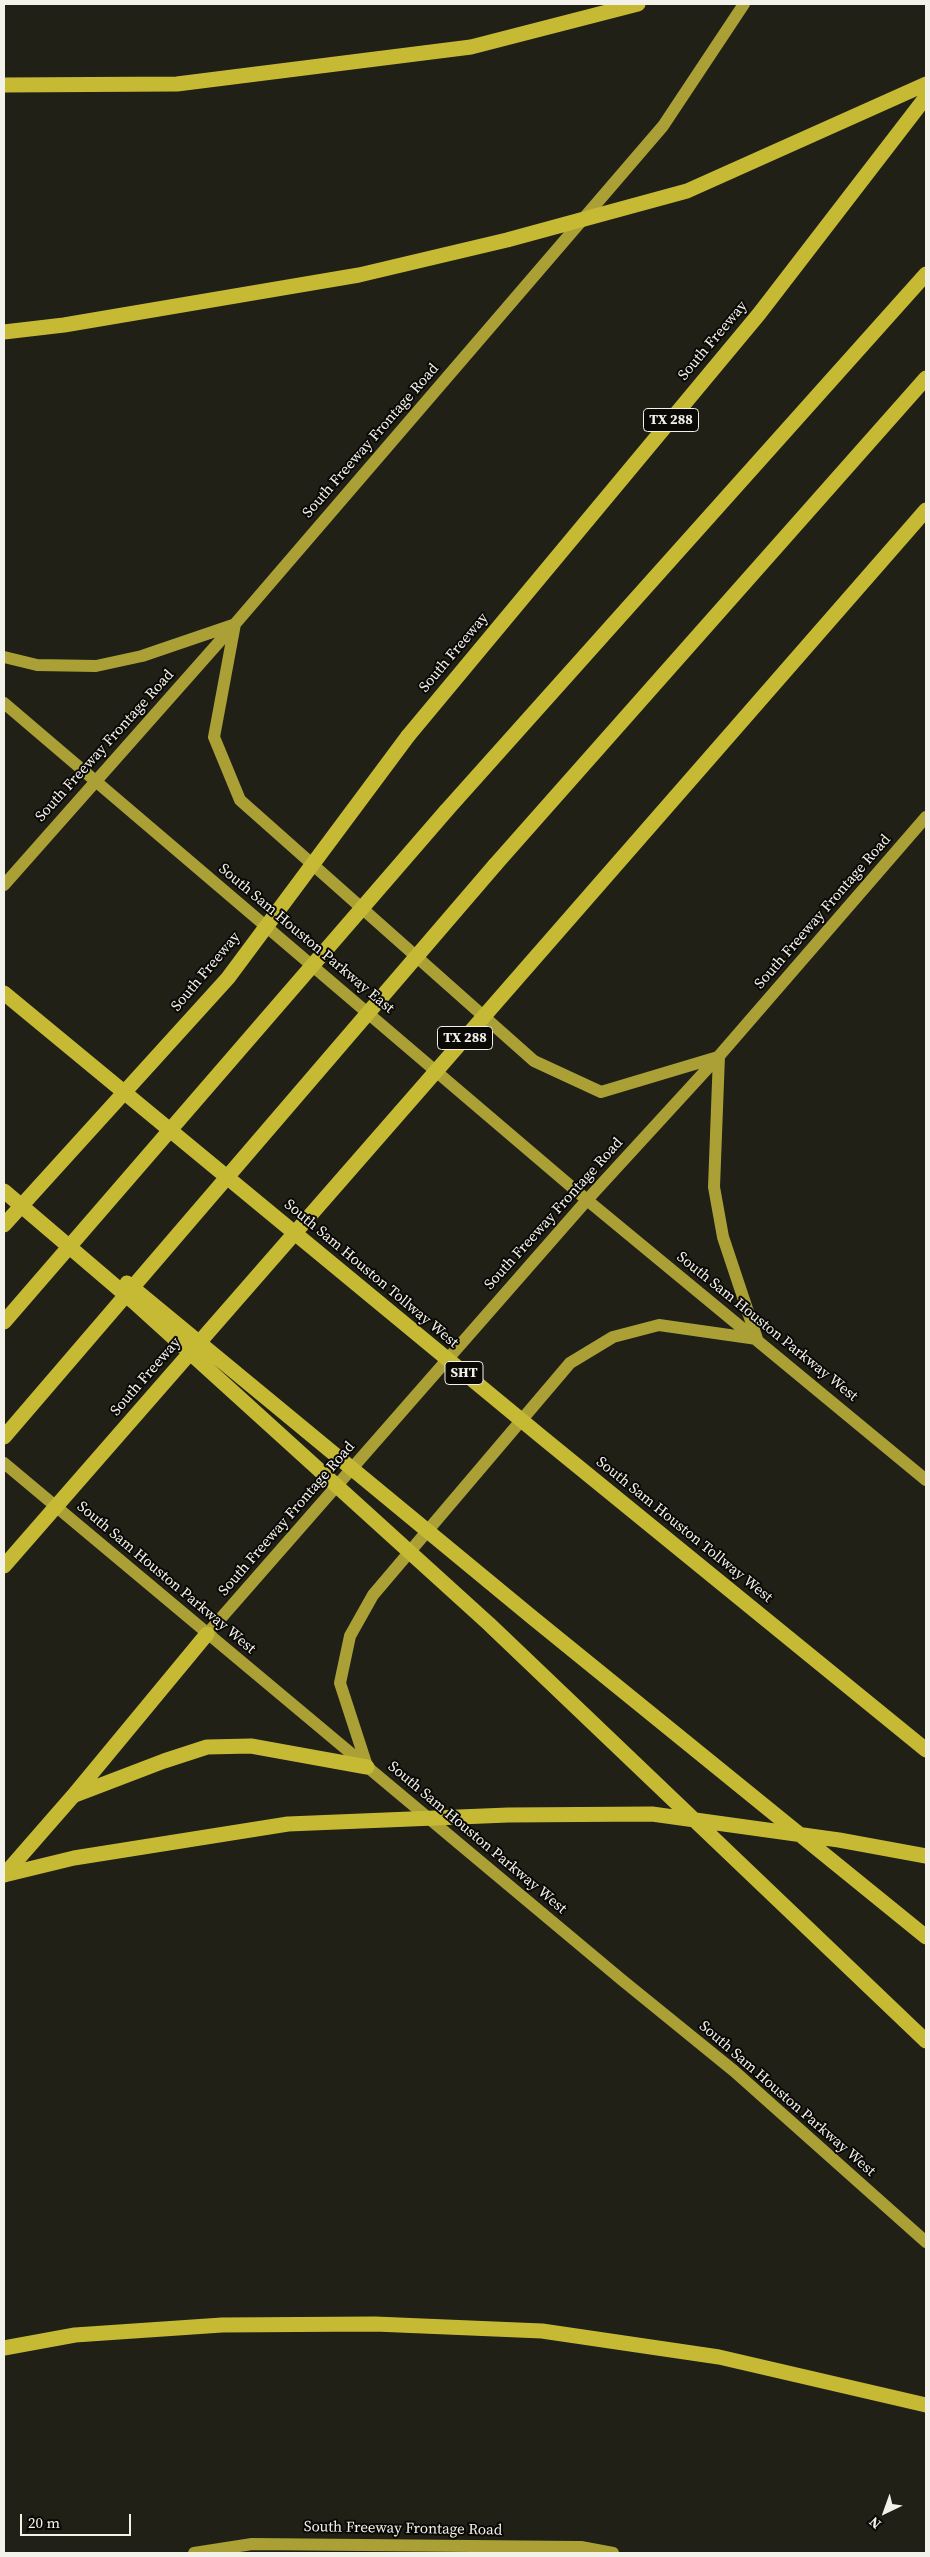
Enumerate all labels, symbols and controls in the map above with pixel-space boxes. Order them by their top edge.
street label: South Freeway [675,298,751,384]
street label: South Freeway Frontage Road [299,360,443,522]
road number: TX 288 [644,408,698,432]
street label: South Freeway [416,610,492,696]
street label: South Freeway Frontage Road [32,666,178,826]
street label: South Freeway Frontage Road [751,831,895,993]
street label: South Sam Houston Parkway East [215,860,397,1018]
street label: South Freeway [168,929,244,1015]
road number: TX 288 [438,1026,492,1050]
street label: South Freeway Frontage Road [481,1134,627,1294]
street label: South Sam Houston Tollway West [280,1196,462,1352]
street label: South Sam Houston Parkway West [673,1248,861,1406]
street label: South Freeway [107,1334,185,1420]
road number: SHT [445,1362,483,1385]
street label: South Freeway Frontage Road [215,1438,359,1600]
street label: South Sam Houston Tollway West [592,1453,776,1607]
street label: South Sam Houston Parkway West [73,1498,259,1658]
street label: South Sam Houston Parkway West [384,1758,570,1918]
street label: South Sam Houston Parkway West [695,2017,879,2181]
north arrow [860,2487,910,2537]
scale bar [22,2504,134,2536]
text: 20 m [28,2512,60,2533]
text: N [864,2512,885,2534]
street label: South Freeway Frontage Road [304,2518,502,2540]

